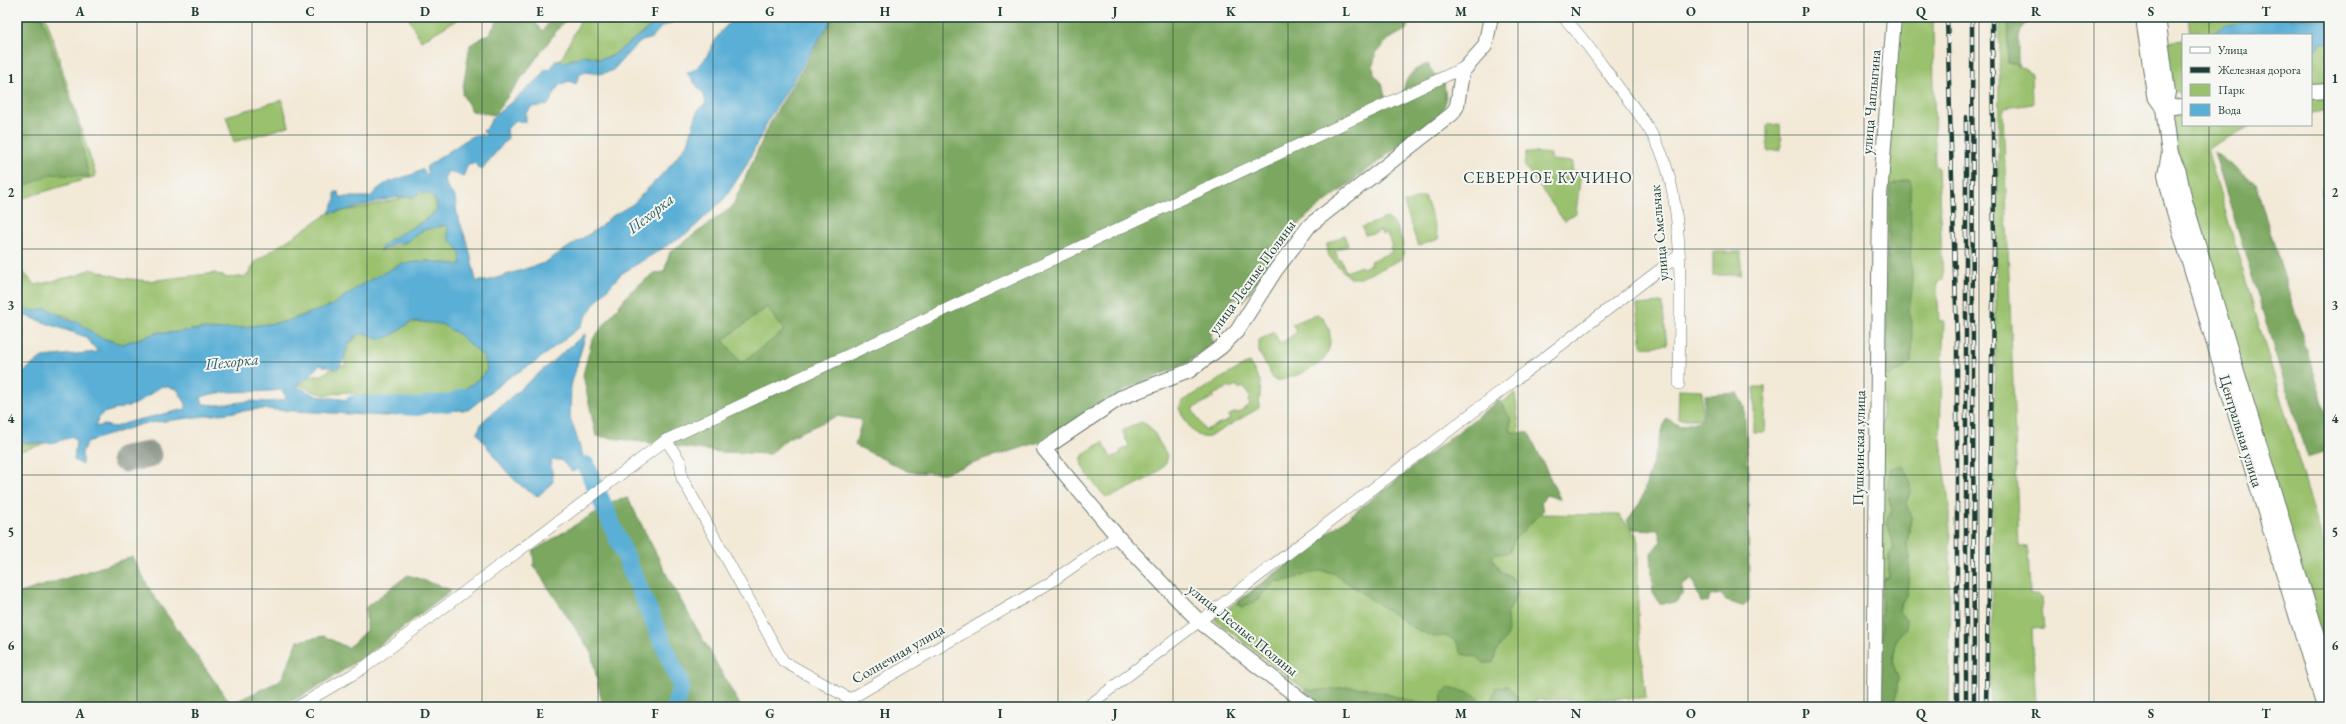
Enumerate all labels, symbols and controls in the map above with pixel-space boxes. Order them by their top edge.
text: A [74,3,85,20]
text: B [191,3,199,20]
text: C [305,3,315,20]
text: D [420,3,430,20]
text: E [536,3,544,20]
text: F [651,3,659,20]
text: G [765,3,775,20]
text: H [880,3,891,20]
text: I [998,3,1003,20]
text: J [1111,3,1118,20]
text: K [1226,3,1237,20]
text: L [1342,3,1350,20]
text: M [1455,3,1467,20]
text: N [1571,3,1582,20]
text: O [1686,3,1696,20]
text: P [1802,3,1810,20]
text: Q [1916,3,1928,20]
text: R [2031,3,2041,20]
text: S [2148,3,2154,20]
text: T [2261,3,2271,20]
legend [2182,34,2312,126]
text: Улица [2217,42,2248,58]
street label: улица Чаплыгина [1856,49,1885,155]
text: Железная дорога [2217,62,2301,78]
text: 1 [8,70,15,87]
text: 1 [2332,70,2339,87]
text: Парк [2218,82,2245,98]
text: Вода [2218,102,2241,118]
district label: СЕВЕРНОЕ КУЧИНО [1463,167,1633,188]
text: 2 [8,184,15,201]
street label: улица Смельчак [1645,184,1672,282]
text: 2 [2332,184,2339,201]
water label: Пехорка [622,189,678,239]
street label: улица Лесные Поляны [1204,216,1299,337]
text: 3 [8,297,15,314]
text: 3 [2332,297,2339,314]
water label: Пехорка [203,348,260,375]
street label: Центральная улица [2215,372,2268,489]
street label: Пушкинская улица [1848,390,1869,506]
text: 4 [8,410,15,427]
text: 4 [2332,410,2339,427]
text: 5 [8,524,14,541]
text: 5 [2332,524,2338,541]
street label: улица Лесные Поляны [1184,579,1302,680]
street label: Солнечная улица [848,619,947,688]
text: 6 [8,637,15,654]
text: 6 [2332,637,2339,654]
text: A [74,705,85,722]
text: B [191,705,199,722]
text: C [305,705,315,722]
text: D [420,705,430,722]
text: E [536,705,544,722]
text: F [651,705,659,722]
text: G [765,705,775,722]
text: H [880,705,891,722]
text: I [998,705,1003,722]
text: J [1111,705,1118,722]
text: K [1226,705,1237,722]
text: L [1342,705,1350,722]
text: M [1455,705,1467,722]
text: N [1571,705,1582,722]
text: O [1686,705,1696,722]
text: P [1802,705,1810,722]
text: Q [1916,705,1928,722]
text: R [2031,705,2041,722]
text: S [2148,705,2154,722]
text: T [2261,705,2271,722]

